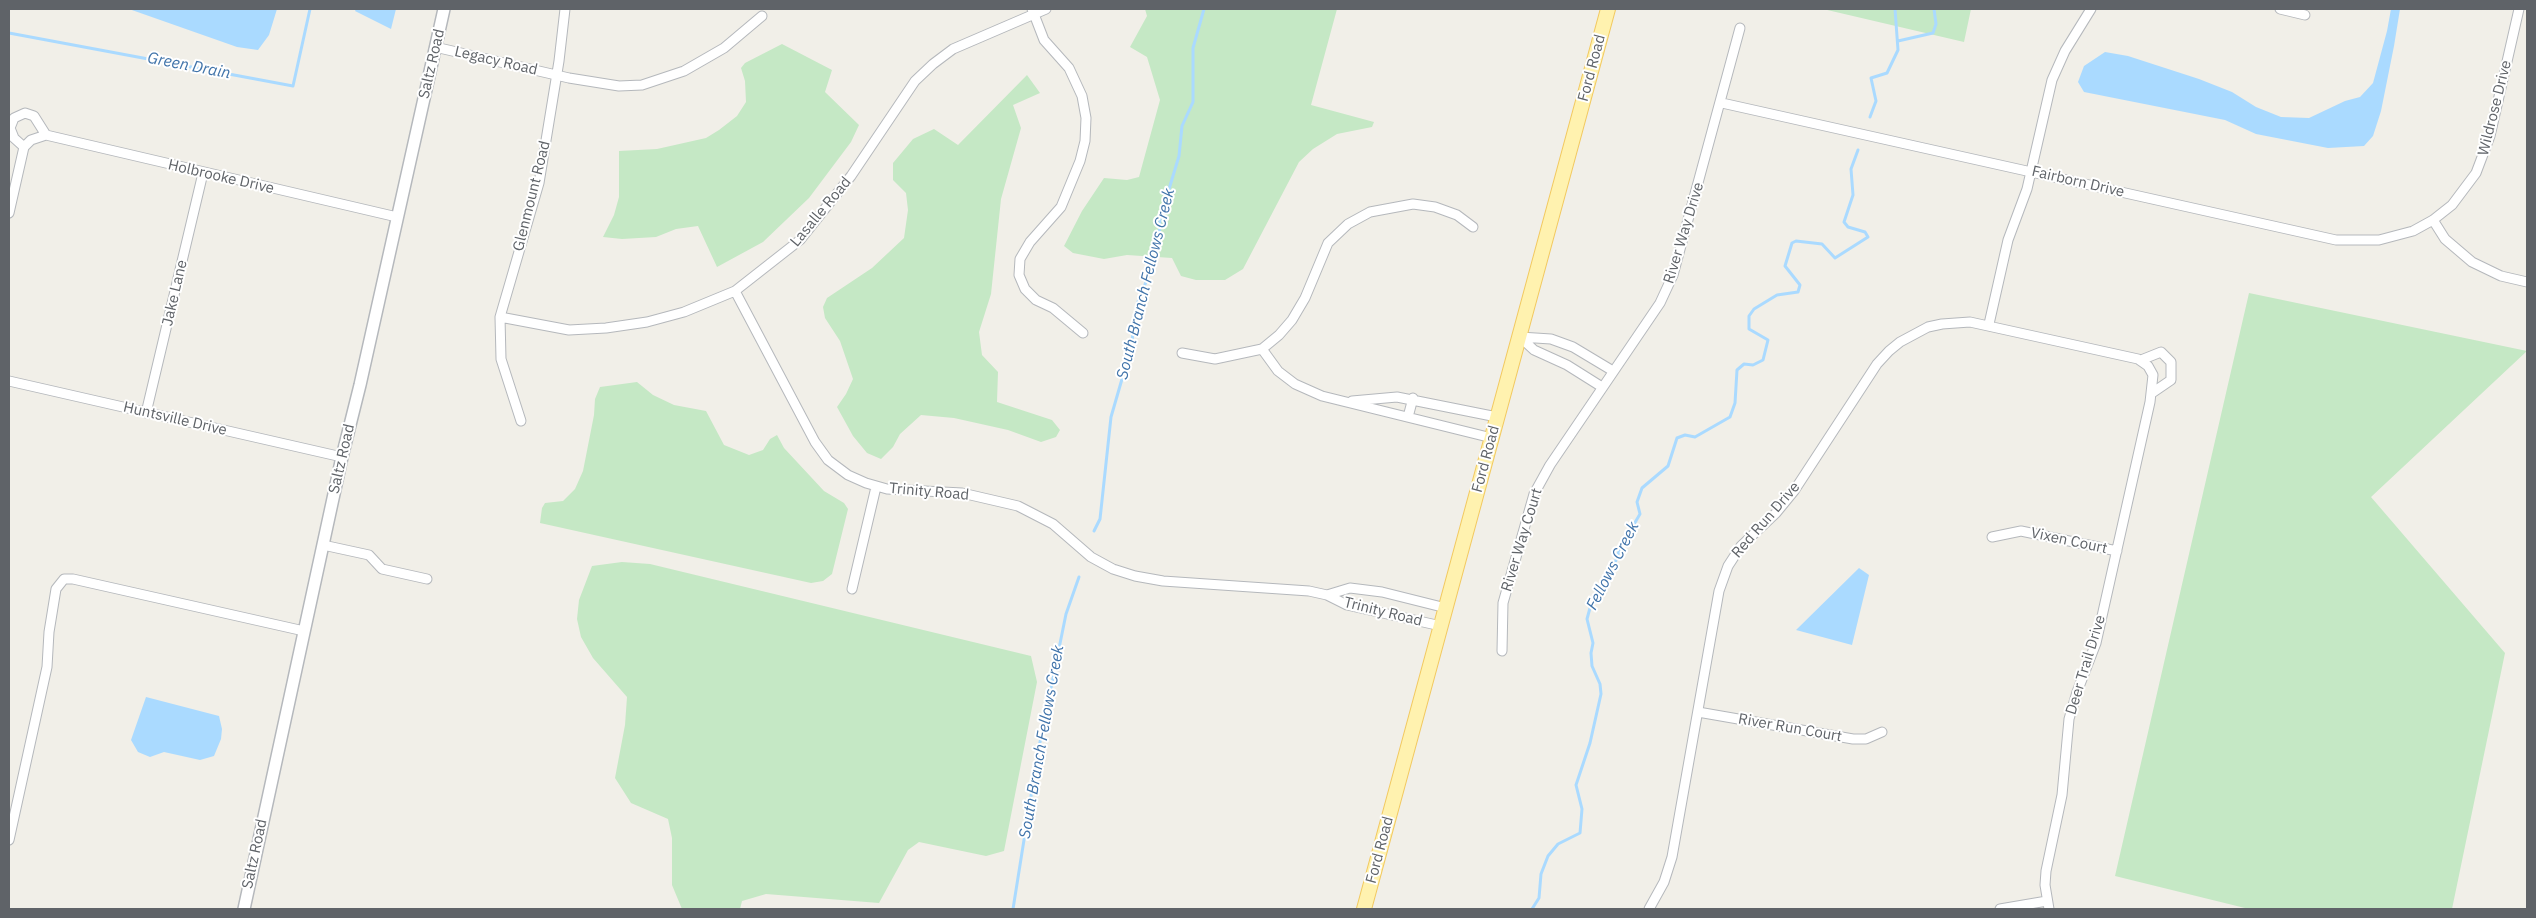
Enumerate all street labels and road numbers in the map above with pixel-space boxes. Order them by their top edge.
street label: Saltz Road [415,27,449,101]
street label: Ford Road [1574,33,1610,103]
street label: Legacy Road [453,43,539,79]
street label: Wildrose Drive [2474,58,2516,158]
street label: Glenmount Road [510,139,554,253]
street label: Holbrooke Drive [166,156,276,198]
street label: Fairborn Drive [2030,163,2126,201]
street label: Lasalle Road [787,174,855,250]
street label: River Way Drive [1660,180,1708,286]
street label: Jake Lane [159,258,191,328]
street label: Huntsville Drive [121,398,229,440]
street label: Saltz Road [325,422,359,496]
street label: Ford Road [1468,424,1504,494]
street label: Red Run Drive [1728,478,1804,562]
street label: Trinity Road [888,480,970,504]
street label: River Way Court [1498,486,1546,594]
street label: Vixen Court [2029,524,2109,558]
street label: Trinity Road [1342,594,1424,630]
street label: Deer Trail Drive [2062,613,2110,717]
street label: River Run Court [1737,710,1843,746]
street label: Ford Road [1362,815,1398,885]
street label: Saltz Road [239,817,271,891]

